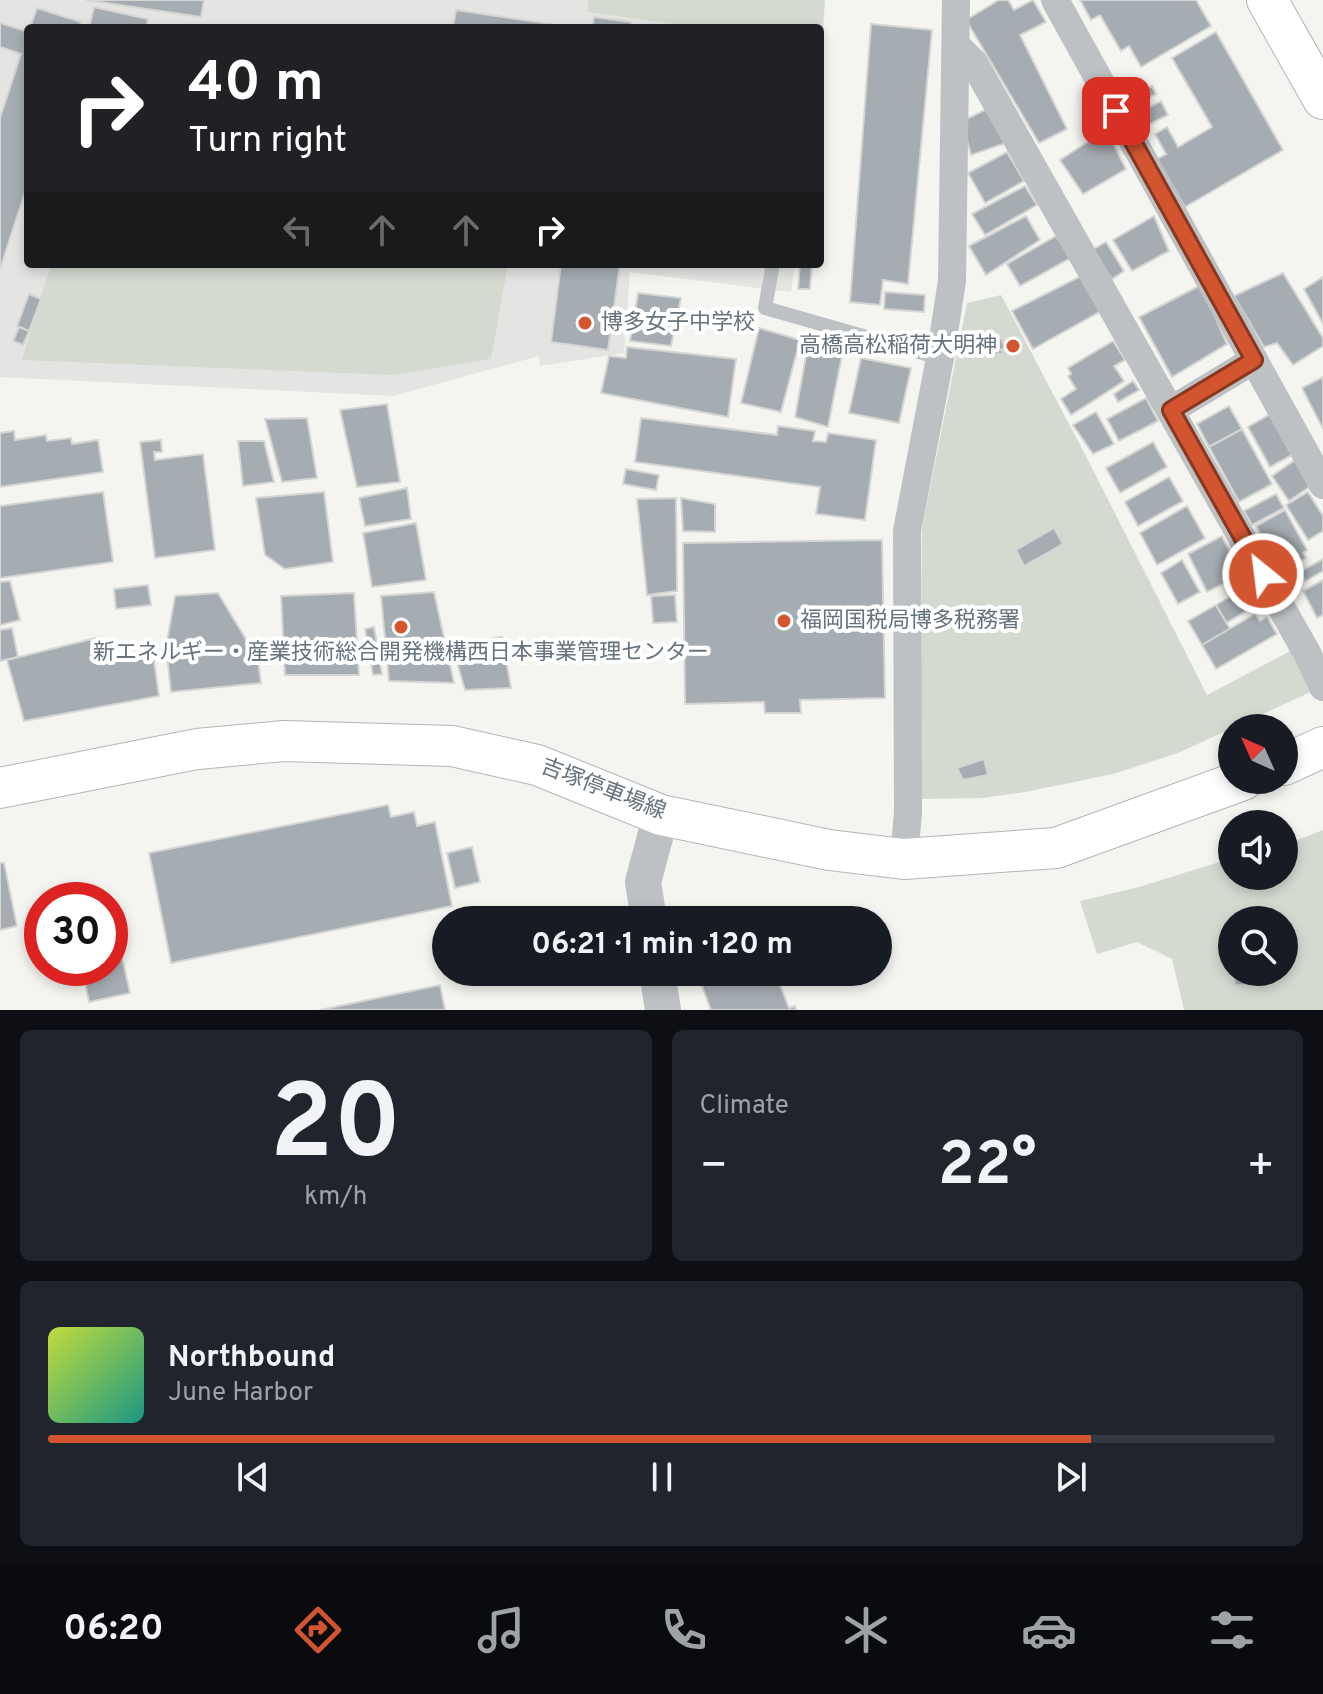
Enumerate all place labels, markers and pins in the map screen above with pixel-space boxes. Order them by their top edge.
pin [1082,77,1150,145]
place label: 博多女子中学校 [601,310,755,337]
marker: 博多女子中学校 [576,314,594,332]
place label: 高橋高松稲荷大明神 [799,333,997,360]
marker: 高橋高松稲荷大明神 [1004,337,1022,355]
place label: 福岡国税局博多税務署 [800,608,1020,635]
marker: 福岡国税局博多税務署 [775,612,793,630]
marker: 新エネルギー・産業技術総合開発機構西日本事業管理センター [392,618,410,636]
place label: 新エネルギー・産業技術総合開発機構西日本事業管理センター [93,640,709,667]

